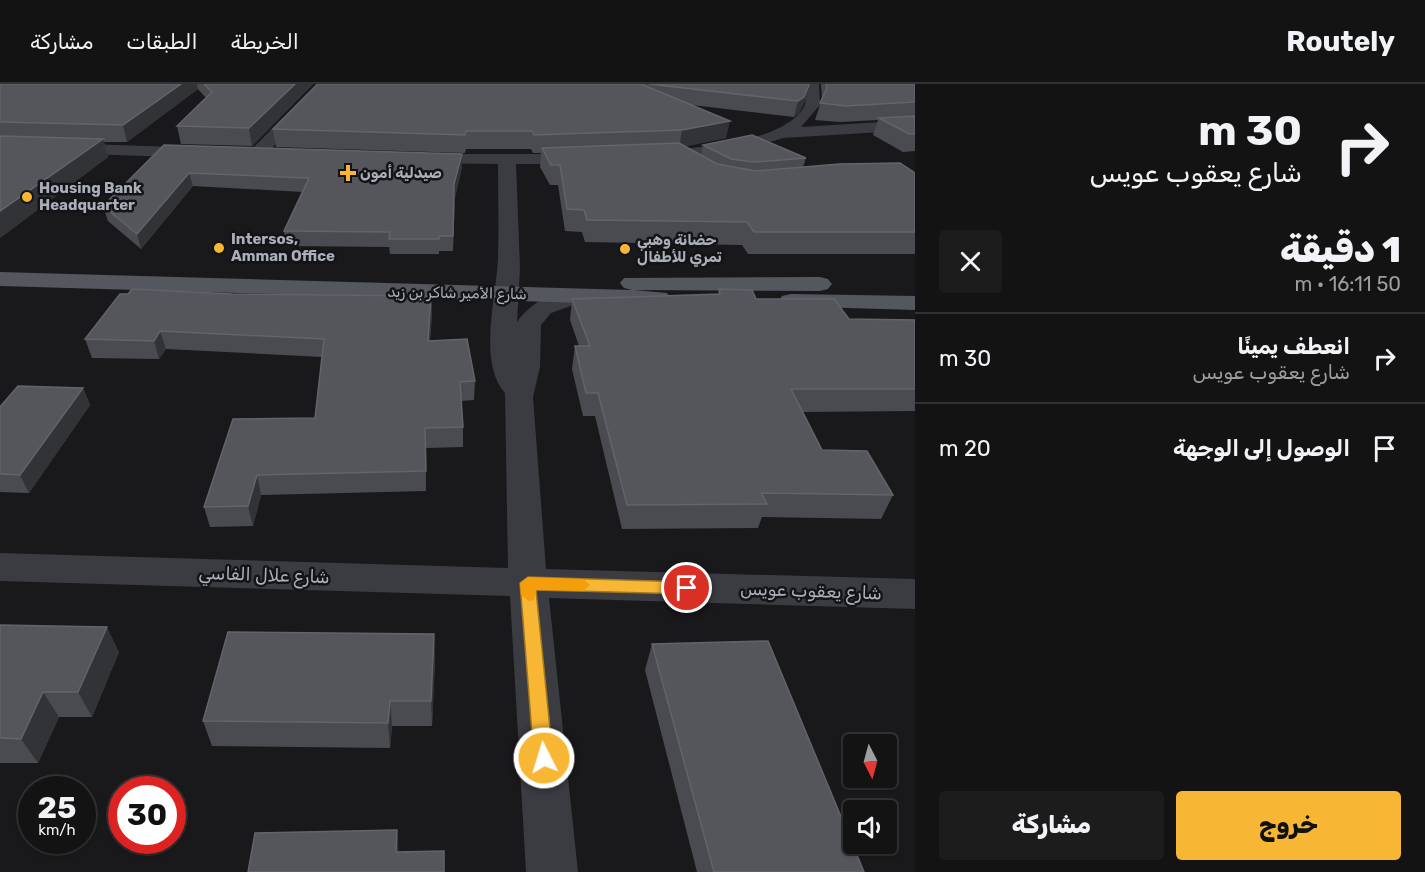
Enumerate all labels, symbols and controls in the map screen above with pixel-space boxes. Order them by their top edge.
text: Routely [1286,25,1395,58]
text: مشاركة [30,29,93,54]
text: الطبقات [126,29,198,54]
text: الخريطة [231,29,299,54]
text: 30 m [1198,106,1302,156]
icon: right [1323,108,1401,186]
text: شارع يعقوب عويس [1089,157,1302,189]
place label: صيدلية أمون [360,164,442,182]
marker: صيدلية أمون [341,166,355,180]
place label: Housing Bank Headquarter [39,179,142,214]
marker: Housing Bank Headquarter [20,190,34,204]
text: 1 دقيقة [1280,228,1401,271]
place label: Intersos, Amman Office [231,230,335,265]
button: close [939,230,1002,293]
place label: حضانة وهبي تمري للأطفال [637,231,722,268]
marker: Intersos, Amman Office [212,241,226,255]
marker: حضانة وهبي تمري للأطفال [618,242,632,256]
text: 50 m · 16:11 [1294,272,1401,296]
street label: شارع الأمير شاكر بن زيد [387,283,527,305]
text: انعطف يمينًا [1237,333,1350,360]
icon: right [1368,342,1401,375]
text: 30 m [939,345,991,372]
text: شارع يعقوب عويس [1193,360,1350,384]
icon: arrive [1368,432,1401,465]
text: 20 m [939,435,991,462]
text: الوصول إلى الوجهة [1173,435,1350,462]
street label: شارع علال الفاسي [198,562,330,590]
pin [661,562,712,613]
icon: arrive [670,571,703,604]
street label: شارع يعقوب عويس [740,578,882,605]
position arrow [512,726,576,790]
north arrow [843,734,897,788]
map controls [843,734,897,854]
speed limit sign: 30 [108,776,186,854]
text: 25 [38,790,76,826]
button: مشاركة [939,791,1164,860]
button: خروج [1176,791,1401,860]
button: sound [843,800,897,854]
text: km/h [38,821,76,839]

